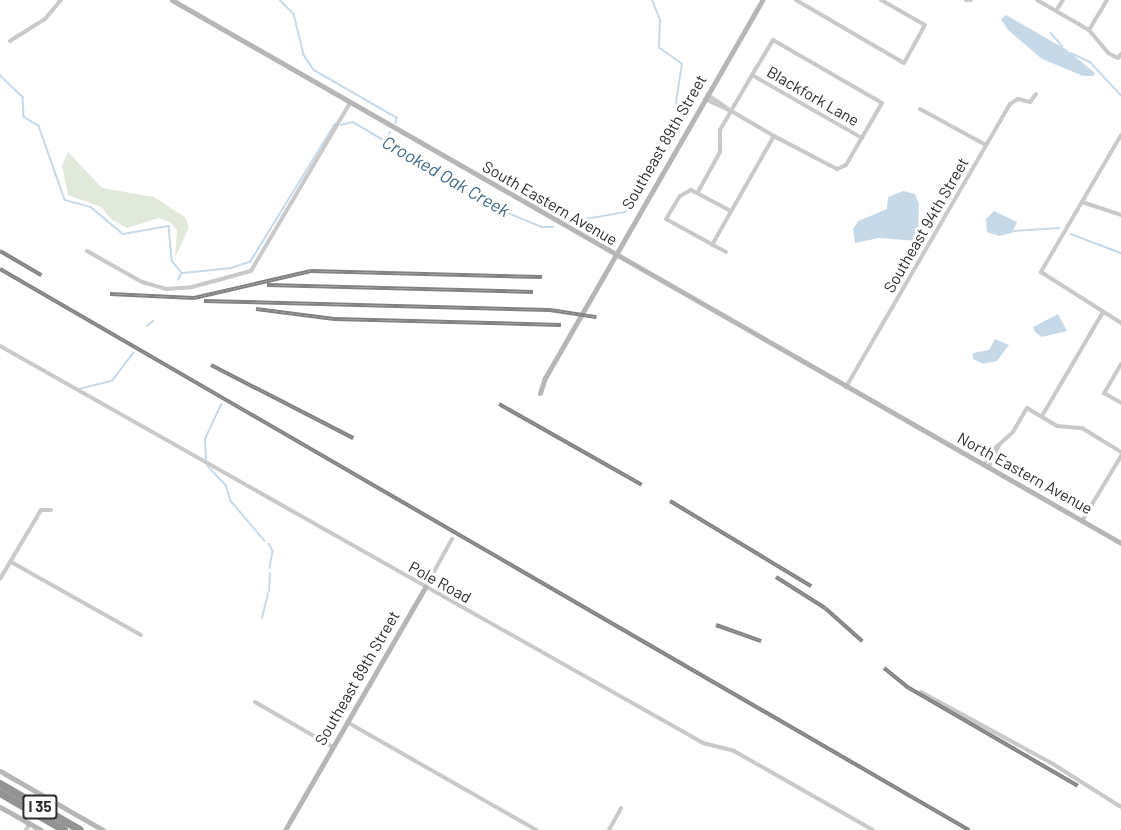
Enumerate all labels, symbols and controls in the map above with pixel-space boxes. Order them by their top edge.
street label: Blackfork Lane [763,62,863,130]
street label: Southeast 89th Street [618,71,710,213]
water label: Crooked Oak Creek [379,131,513,221]
street label: Southeast 94th Street [879,154,973,296]
street label: South Eastern Avenue [479,157,621,249]
street label: North Eastern Avenue [954,428,1096,518]
street label: Pole Road [405,557,475,607]
street label: Southeast 89th Street [311,607,403,749]
road number: I 35 [22,795,58,819]

